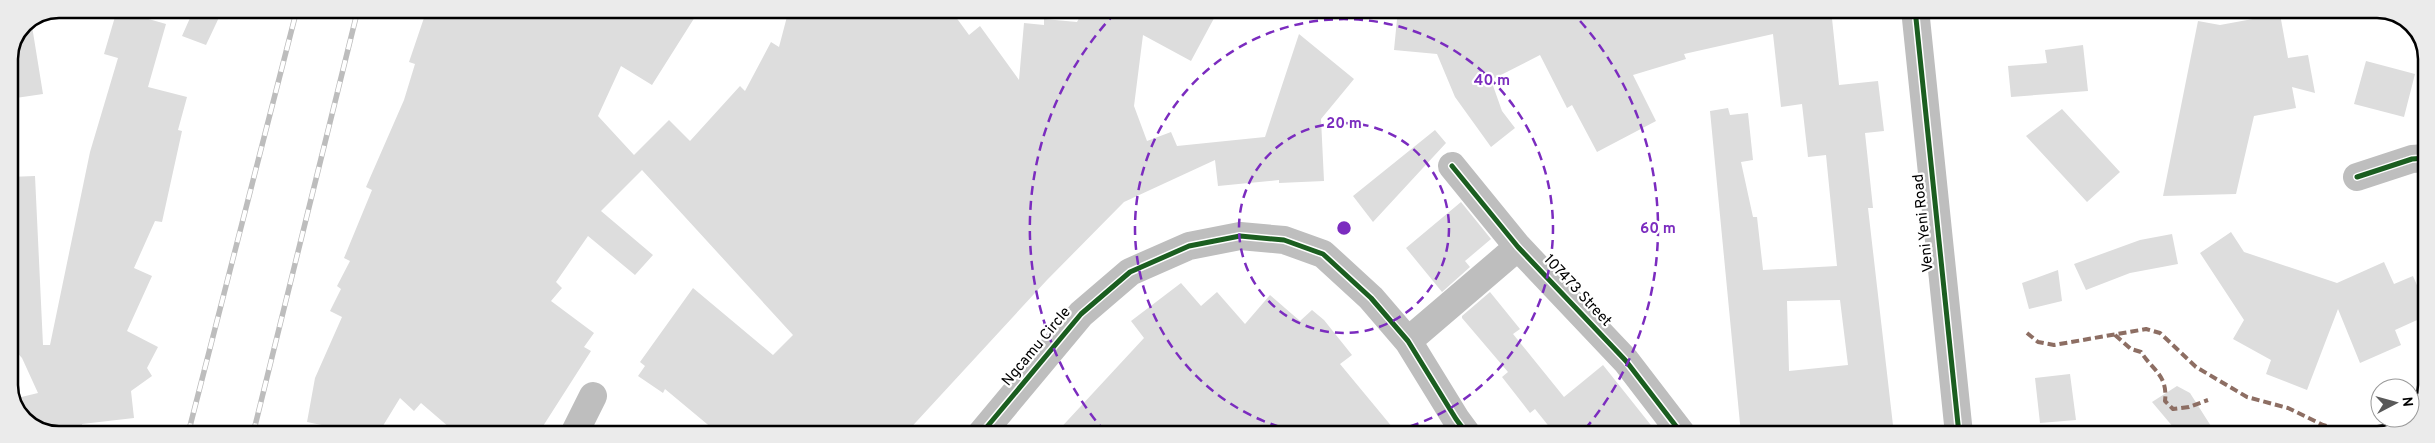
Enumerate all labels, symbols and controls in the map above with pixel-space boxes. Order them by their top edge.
text: 40 m [1474,72,1510,91]
text: 20 m [1326,115,1362,134]
street label: Veni Yeni Road [1909,173,1939,273]
centre of rings [1335,219,1353,237]
text: 60 m [1640,220,1676,239]
street label: 107473 Street [1539,251,1615,331]
street label: Ngcamu Circle [998,304,1076,390]
north arrow [2370,378,2420,428]
text: N [2397,396,2415,408]

